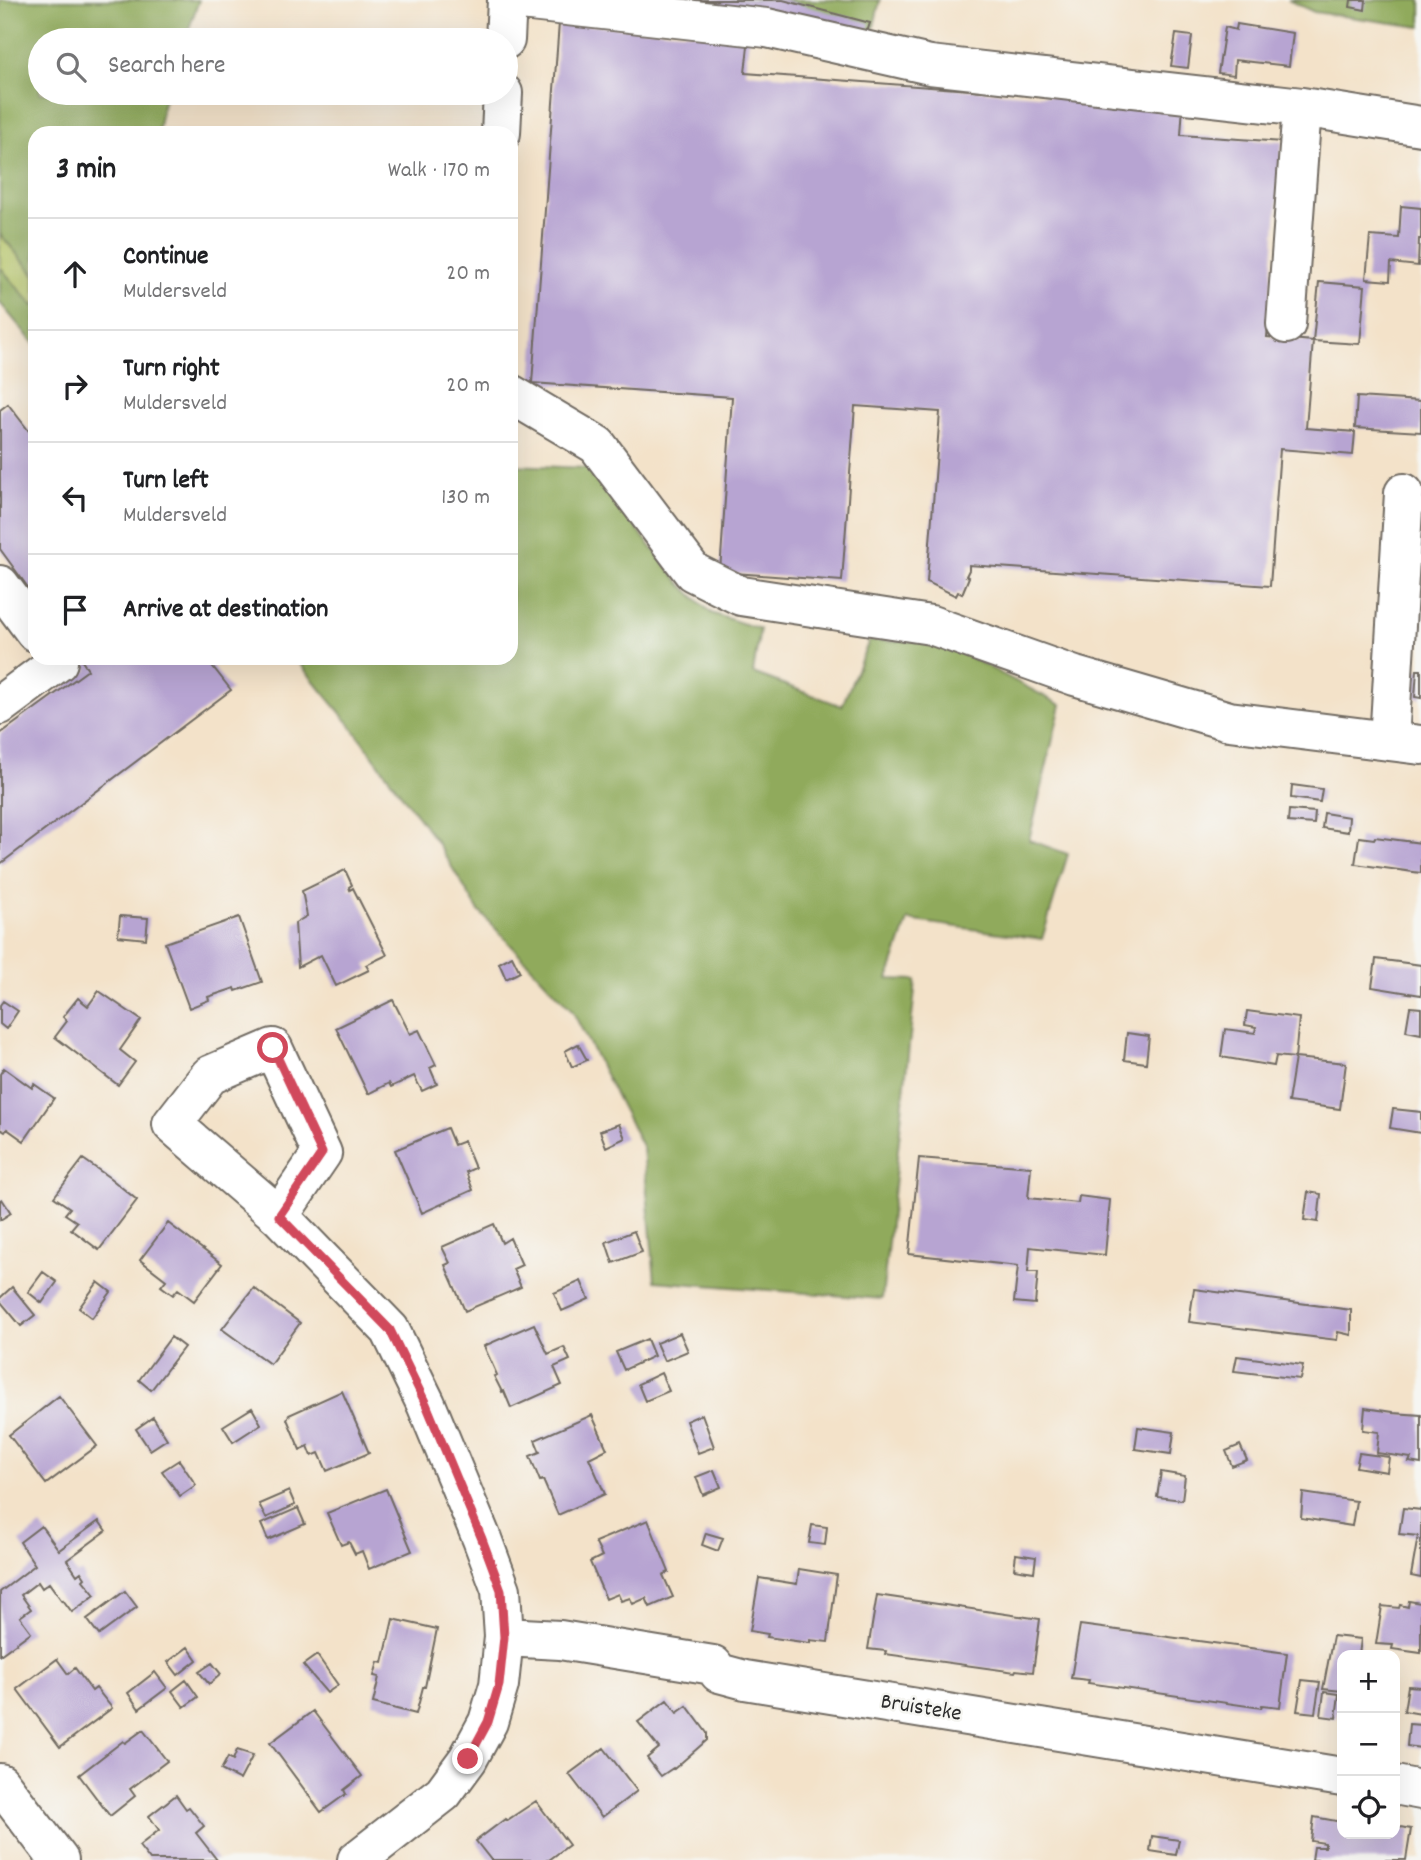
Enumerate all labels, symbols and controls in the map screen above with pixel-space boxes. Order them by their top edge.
search box [28,28,518,105]
icon: search [52,48,90,86]
text: Search here [108,48,226,85]
text: 3 min [56,150,116,193]
text: Walk · 170 m [388,155,490,188]
text: Continue [123,239,208,276]
icon: ahead [56,255,94,293]
text: 20 m [446,258,490,291]
text: Muldersveld [123,276,227,309]
text: Turn right [123,351,220,388]
icon: right [56,367,94,405]
text: 20 m [446,370,490,403]
text: Muldersveld [123,388,227,421]
text: Turn left [123,463,209,500]
icon: left [56,479,94,517]
text: 130 m [441,482,490,515]
text: Muldersveld [123,500,227,533]
icon: arrive [56,591,94,629]
text: Arrive at destination [123,592,328,629]
route start [257,1032,288,1063]
map controls [1337,1650,1400,1839]
button: + [1337,1650,1400,1713]
street label: Bruisteke [878,1686,964,1732]
button: − [1337,1713,1400,1776]
route end [452,1743,483,1774]
button: locate [1337,1776,1400,1839]

